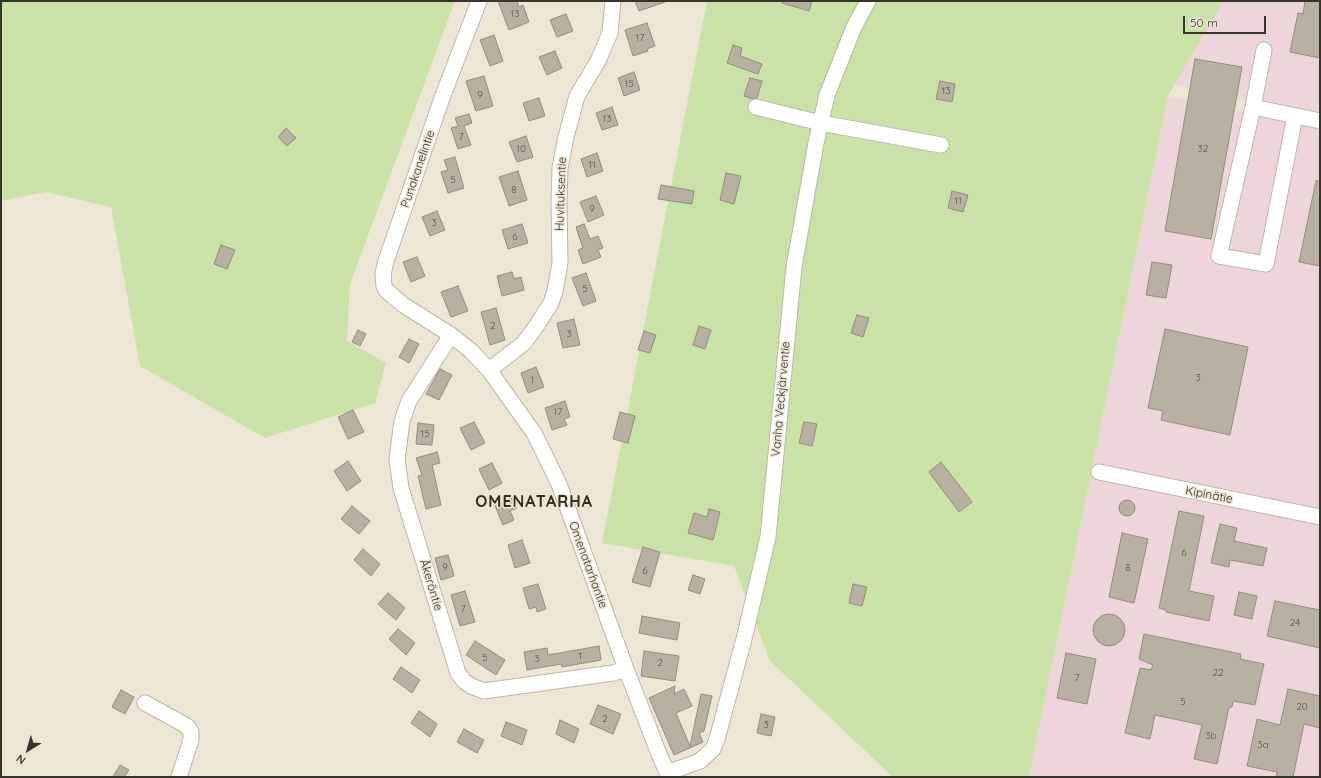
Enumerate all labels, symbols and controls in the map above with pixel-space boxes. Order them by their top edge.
house number: 13 [511,8,519,20]
scale bar [1185,8,1268,34]
text: 50 m [1190,15,1218,30]
house number: 17 [636,32,644,44]
house number: 15 [624,78,634,90]
house number: 13 [942,85,950,97]
house number: 9 [477,89,483,101]
house number: 13 [603,113,611,125]
street label: Punakanelintie [398,128,438,210]
house number: 7 [458,131,464,143]
house number: 10 [516,143,526,155]
house number: 32 [1198,143,1208,155]
street label: Huvituksentie [553,157,569,231]
house number: 11 [588,159,596,171]
house number: 5 [450,174,456,186]
house number: 8 [511,184,517,196]
house number: 11 [954,195,962,207]
house number: 9 [589,203,595,215]
house number: 3 [431,217,437,229]
house number: 6 [512,231,518,243]
house number: 5 [582,283,588,295]
house number: 2 [490,320,496,332]
house number: 3 [566,328,572,340]
street label: Vanha Veckjärventie [769,341,793,457]
house number: 3 [1195,372,1201,384]
house number: 1 [530,374,534,386]
house number: 17 [554,406,562,418]
house number: 15 [420,428,430,440]
street label: Kipinätie [1184,483,1234,507]
district label: OMENATARHA [475,492,593,512]
street label: Omenatarhantie [566,520,610,610]
house number: 6 [1181,547,1187,559]
street label: Åkeröntie [416,558,446,612]
house number: 9 [442,561,448,573]
house number: 8 [1125,562,1131,574]
house number: 6 [642,565,648,577]
house number: 7 [460,603,466,615]
house number: 24 [1290,617,1300,629]
house number: 1 [578,650,582,662]
house number: 5 [482,652,488,664]
house number: 3 [534,653,540,665]
house number: 2 [657,657,663,669]
house number: 22 [1212,667,1224,679]
house number: 7 [1074,672,1080,684]
house number: 5 [1180,696,1186,708]
house number: 20 [1296,701,1308,713]
house number: 2 [602,713,608,725]
house number: 3 [763,719,769,731]
north arrow [8,730,48,770]
house number: 3b [1205,730,1217,742]
house number: 3a [1257,739,1269,751]
text: N [13,752,28,768]

